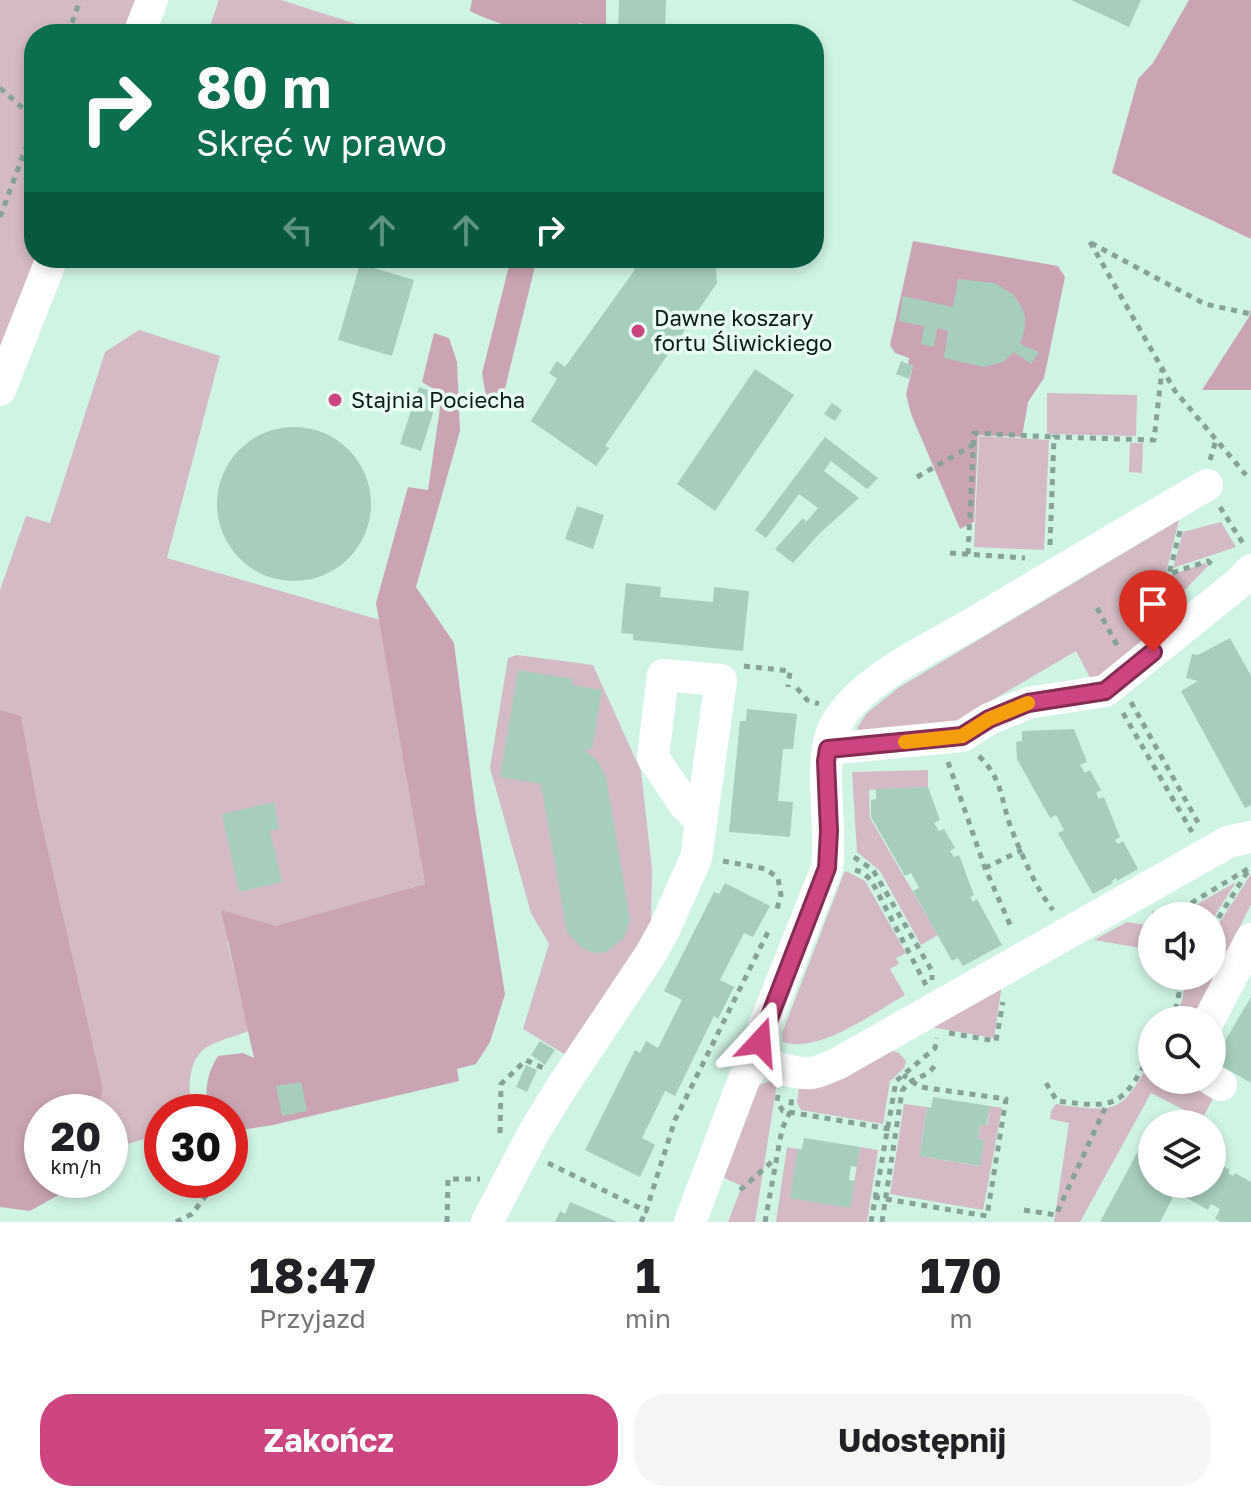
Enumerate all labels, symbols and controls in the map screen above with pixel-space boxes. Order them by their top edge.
text: 80 m [196,53,331,120]
icon: right [64,56,168,160]
text: Skręć w prawo [196,121,447,164]
icon: left [276,208,320,252]
icon: ahead [360,208,404,252]
icon: ahead [444,208,488,252]
icon: right [528,208,572,252]
place label: Dawne koszary fortu Śliwickiego [654,304,832,356]
marker: Dawne koszary fortu Śliwickiego [629,322,647,340]
place label: Stajnia Pociecha [351,386,525,413]
marker: Stajnia Pociecha [326,391,344,409]
pin [1119,570,1187,652]
icon: arrive [1131,582,1175,626]
map controls [1138,902,1226,1198]
button: sound [1138,902,1226,990]
position arrow [718,1000,802,1084]
button: search [1138,1006,1226,1094]
speed limit sign: 30 [144,1094,248,1198]
button: layers [1138,1110,1226,1198]
text: 20 [51,1112,101,1160]
text: km/h [51,1154,101,1178]
text: 18:47 [249,1246,376,1304]
text: 1 [636,1246,660,1304]
text: 170 [920,1246,1002,1304]
text: Przyjazd [259,1303,366,1334]
text: min [625,1303,671,1334]
text: m [949,1303,972,1334]
button: Zakończ [40,1394,618,1486]
button: Udostępnij [634,1394,1211,1486]

